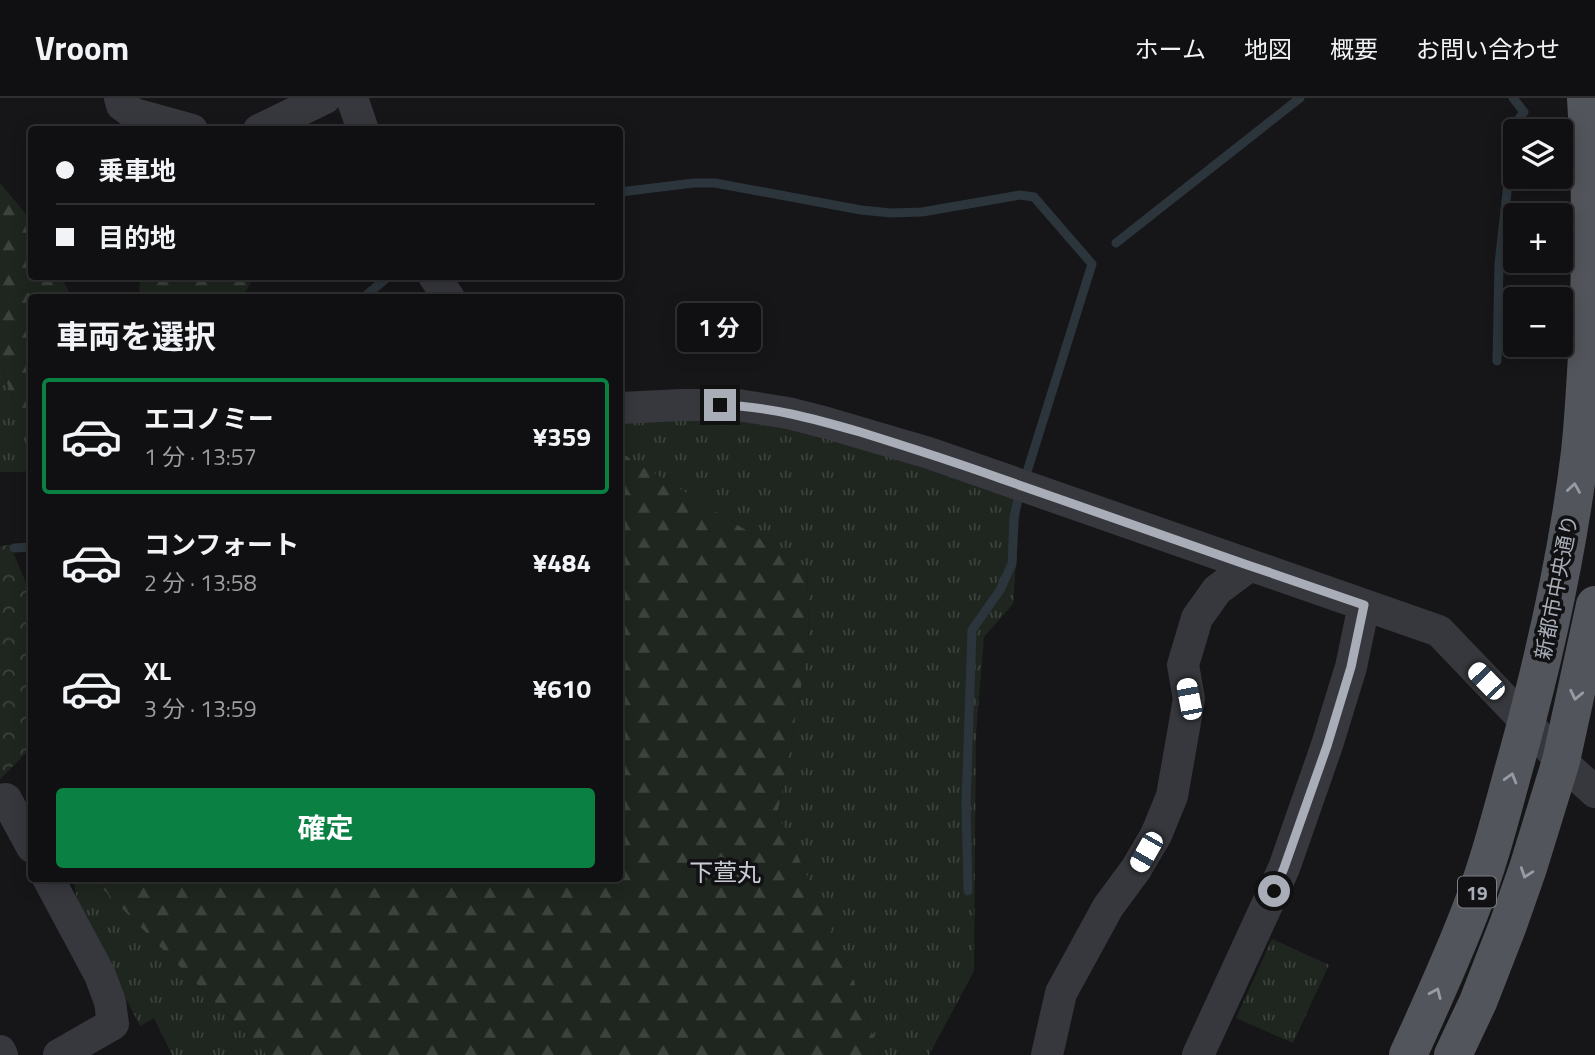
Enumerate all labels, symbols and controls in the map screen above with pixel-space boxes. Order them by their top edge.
text: Vroom [35,23,129,73]
text: ホーム [1135,31,1206,67]
text: 地図 [1244,31,1292,67]
text: 概要 [1330,31,1378,67]
text: お問い合わせ [1416,31,1560,67]
map controls [1503,119,1573,357]
button: layers [1503,119,1573,189]
text: 乗車地 [98,151,176,190]
button: + [1503,203,1573,273]
text: 目的地 [98,218,176,257]
button: − [1503,287,1573,357]
callout: 1 分 [678,303,762,352]
text: 1 分 [699,310,739,345]
text: 車両を選択 [56,312,216,360]
route end [704,389,736,421]
text: エコノミー [144,399,274,438]
icon: car [60,405,123,468]
text: ¥359 [533,417,591,456]
text: 1 分 · 13:57 [144,439,257,474]
one-way arrow [1566,482,1581,494]
street label: 新都市中央通り [1526,512,1586,662]
text: コンフォート [144,525,299,564]
icon: car [60,531,123,594]
text: ¥484 [533,543,591,582]
text: 2 分 · 13:58 [144,565,257,600]
text: XL [144,651,171,690]
icon: car [60,657,123,720]
car [1464,659,1509,703]
text: ¥610 [533,669,591,708]
car [1175,676,1204,722]
one-way arrow [1569,689,1584,701]
text: 3 分 · 13:59 [144,691,257,726]
one-way arrow [1503,773,1518,785]
button: 確定 [56,788,595,868]
car [1127,829,1166,875]
district label: 下萱丸 [689,854,761,890]
one-way arrow [1520,866,1534,879]
route start [1258,875,1290,907]
road number: 19 [1458,876,1496,908]
one-way arrow [1428,988,1442,1000]

